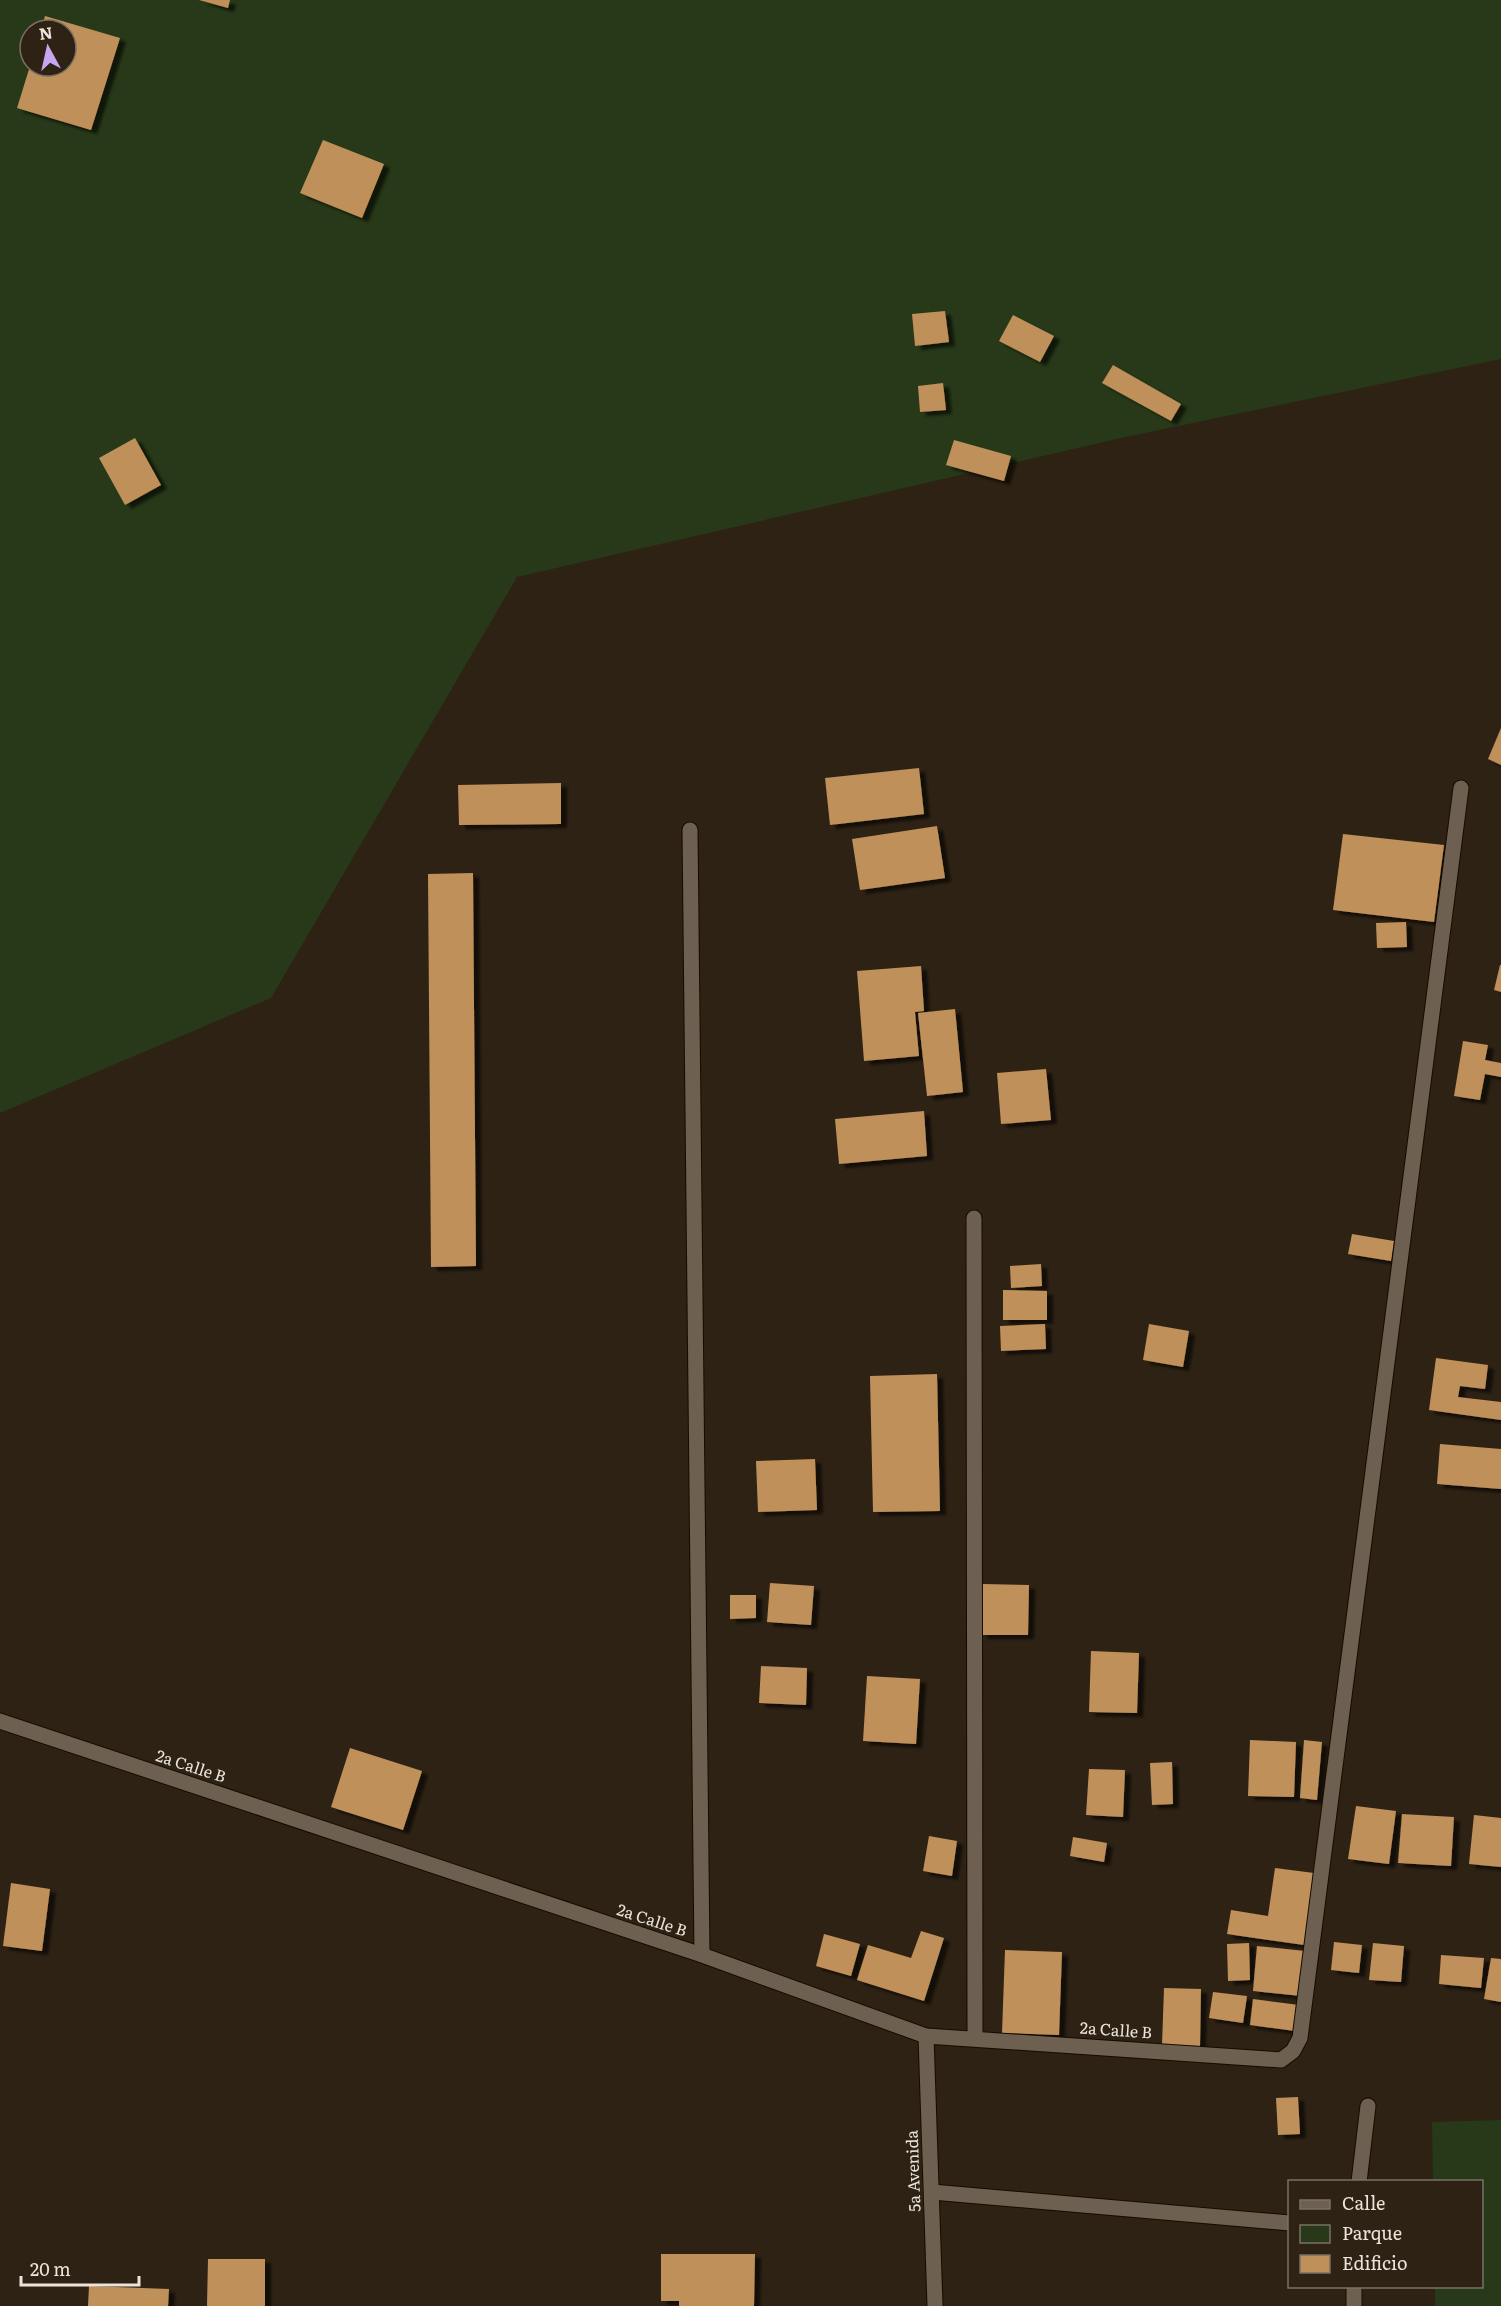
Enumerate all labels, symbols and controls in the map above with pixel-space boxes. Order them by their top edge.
north arrow [18,18,78,78]
text: N [37,19,54,45]
street label: 2a Calle B [153,1742,229,1788]
street label: 2a Calle B [614,1896,690,1942]
street label: 2a Calle B [1079,2015,1153,2043]
street label: 5a Avenida [899,2129,925,2212]
legend [1288,2180,1483,2288]
text: Calle [1342,2189,1385,2216]
text: Parque [1342,2219,1402,2246]
scale bar [21,2249,140,2287]
text: Edificio [1342,2249,1408,2276]
text: 20 m [30,2255,71,2282]

